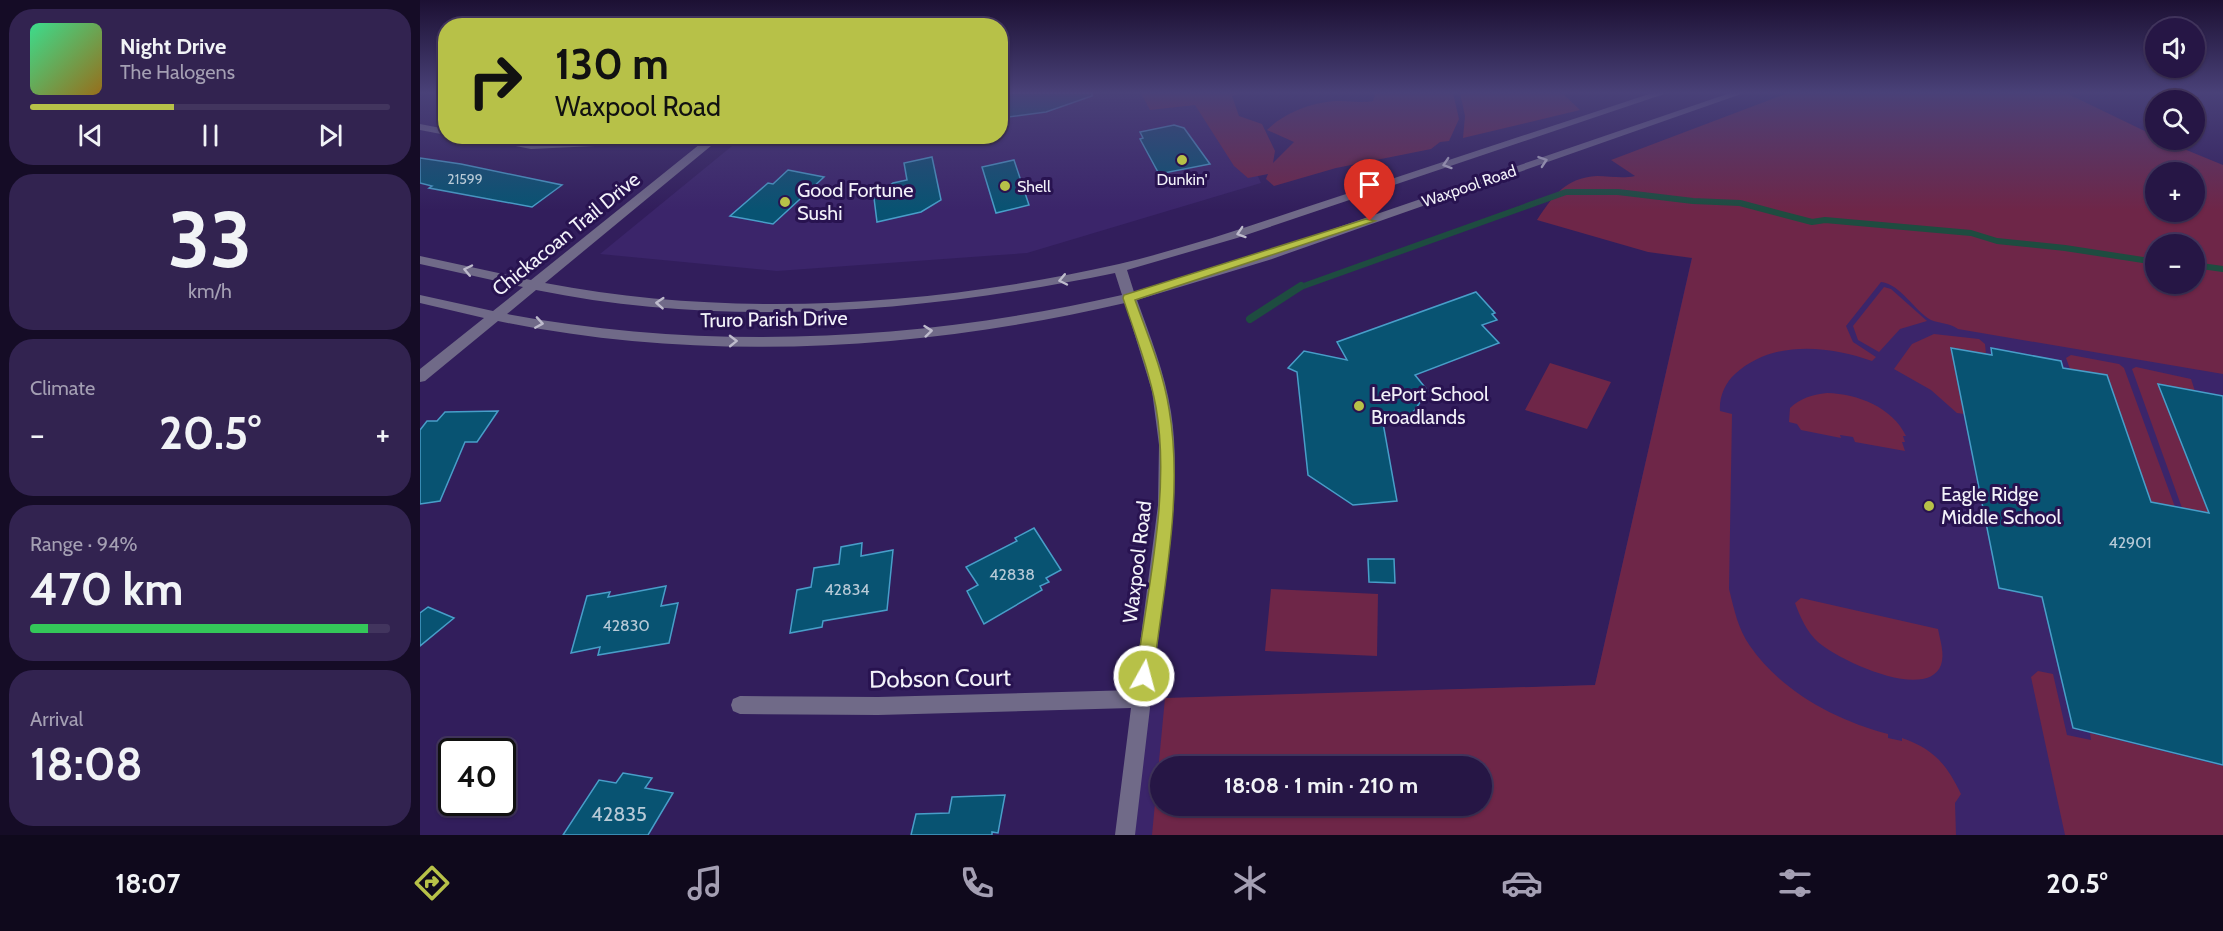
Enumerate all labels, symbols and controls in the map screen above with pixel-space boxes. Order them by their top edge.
map controls [2145,18,2205,294]
button: sound [2145,18,2205,78]
text: Night Drive [120,33,226,60]
text: 130 m [555,38,669,90]
icon: right [456,42,534,120]
text: The Halogens [120,60,235,84]
text: Waxpool Road [555,90,721,123]
button: search [2145,90,2205,150]
icon: previous [74,119,107,152]
icon: pause [194,119,227,152]
icon: next [314,119,347,152]
marker: Dunkin' [1175,153,1189,167]
one-way arrow [1537,155,1548,168]
one-way arrow [1442,157,1453,170]
pin [1344,159,1395,221]
street label: Waxpool Road [1419,161,1519,211]
button: + [2145,162,2205,222]
street label: Chickacoan Trail Drive [487,167,645,301]
icon: arrive [1353,168,1386,201]
house number: 21599 [447,170,483,188]
place label: Dunkin' [1157,170,1208,189]
place label: Shell [1017,177,1051,196]
place label: Good Fortune Sushi [797,178,913,225]
marker: Shell [998,179,1012,193]
text: 33 [168,192,252,287]
marker: Good Fortune Sushi [778,195,792,209]
one-way arrow [1236,226,1247,239]
button: − [2145,234,2205,294]
one-way arrow [463,265,473,278]
one-way arrow [1058,273,1068,286]
text: km/h [188,279,232,303]
one-way arrow [655,297,664,310]
street label: Truro Parish Drive [700,306,848,332]
one-way arrow [534,317,544,329]
one-way arrow [923,325,932,338]
one-way arrow [728,335,737,347]
text: Climate [30,376,95,400]
place label: LePort School Broadlands [1371,382,1489,429]
marker: LePort School Broadlands [1352,399,1366,413]
text: 20.5° [159,406,261,460]
text: − [30,414,45,454]
text: + [375,414,390,454]
place label: Eagle Ridge Middle School [1941,482,2061,529]
marker: Eagle Ridge Middle School [1922,499,1936,513]
street label: Waxpool Road [1118,500,1156,624]
text: Range · 94% [30,532,138,556]
house number: 42901 [2108,533,2152,552]
text: 470 km [30,562,183,616]
house number: 42838 [989,565,1035,584]
house number: 42834 [824,580,870,599]
house number: 42830 [602,616,650,635]
position arrow [1112,644,1176,708]
street label: Dobson Court [869,662,1011,694]
text: Arrival [30,707,83,731]
text: 18:08 [30,737,143,791]
speed limit sign: 40 [438,738,516,816]
text: 18:08 · 1 min · 210 m [1224,772,1418,799]
house number: 42835 [591,802,647,826]
icon: directions [411,862,453,904]
icon: music [684,862,726,904]
icon: phone [956,862,998,904]
icon: climate [1229,862,1271,904]
icon: car [1501,862,1543,904]
icon: filters [1774,862,1816,904]
text: 18:07 [115,867,180,900]
text: 20.5° [2046,867,2108,900]

